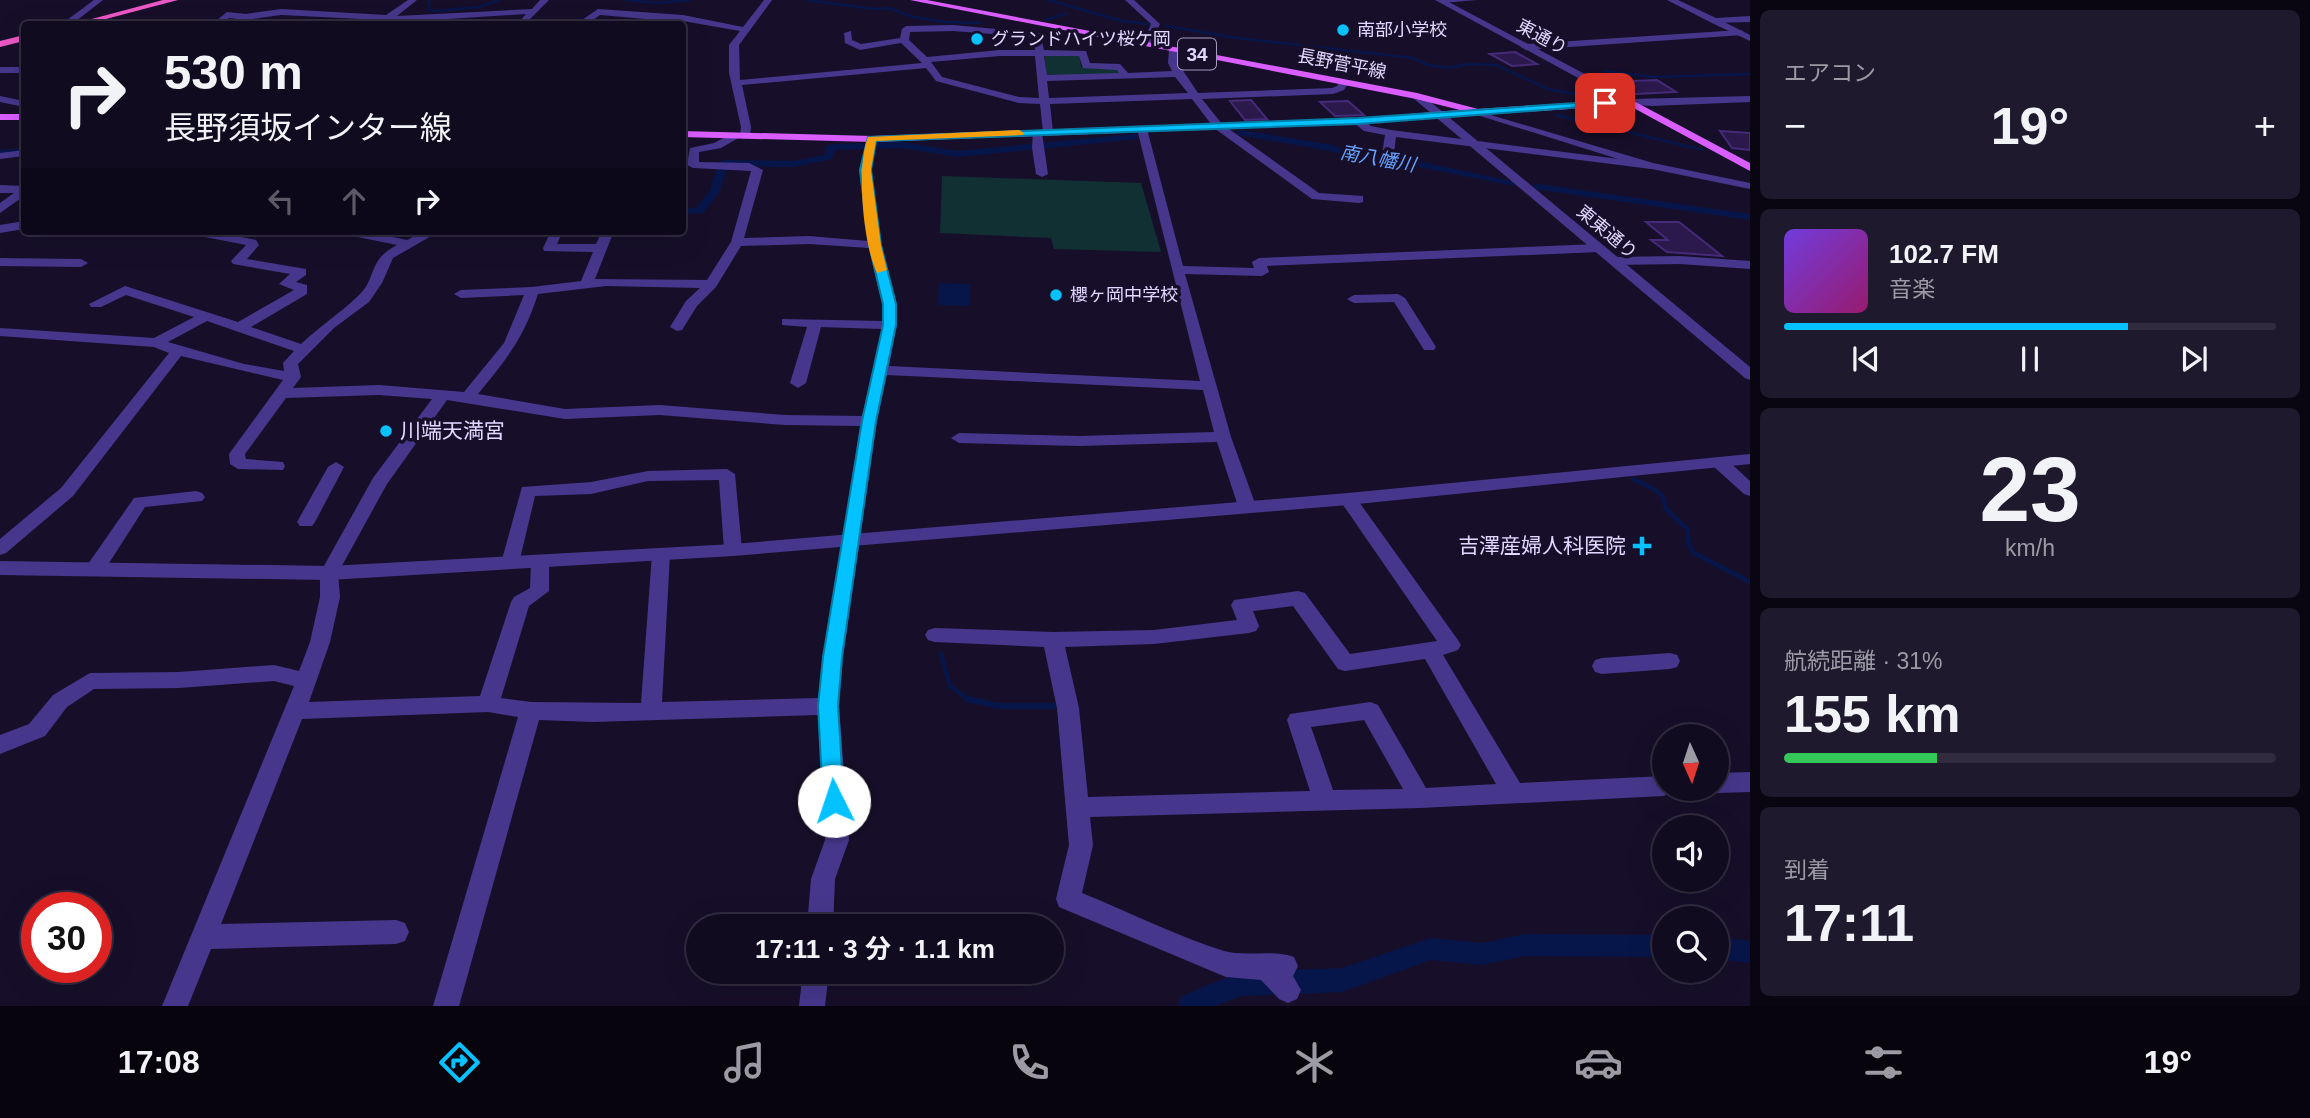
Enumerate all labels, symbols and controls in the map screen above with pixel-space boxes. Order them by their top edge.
street label: 東通り [1513,15,1571,59]
place label: 南部小学校 [1357,20,1447,40]
marker: 南部小学校 [1335,22,1351,38]
place label: グランドハイツ桜ケ岡 [991,29,1171,49]
marker: グランドハイツ桜ケ岡 [969,31,985,47]
road number: 34 [1178,38,1216,70]
text: 530 m [164,45,303,99]
street label: 長野菅平線 [1296,46,1388,82]
icon: right [49,49,140,140]
text: エアコン [1784,60,1876,86]
pin [1575,73,1635,133]
icon: arrive [1586,84,1624,122]
text: 19° [1991,97,2069,155]
text: − [1784,105,1806,147]
text: + [2254,105,2276,147]
text: 長野須坂インター線 [164,110,452,146]
water label: 南八幡川 [1339,142,1419,176]
icon: left [262,182,300,220]
icon: ahead [335,182,373,220]
icon: right [408,182,446,220]
street label: 東東通り [1573,201,1641,263]
text: 102.7 FM [1889,239,1999,269]
text: 音楽 [1889,276,1935,302]
place label: 櫻ヶ岡中学校 [1070,285,1178,305]
marker: 櫻ヶ岡中学校 [1048,287,1064,303]
icon: previous [1847,340,1885,378]
icon: pause [2011,340,2049,378]
icon: next [2175,340,2213,378]
place label: 川端天満宮 [400,419,505,442]
marker: 川端天満宮 [378,423,394,439]
text: 23 [1979,439,2081,540]
place label: 吉澤産婦人科医院 [1458,534,1626,557]
text: km/h [2005,535,2055,561]
marker: 吉澤産婦人科医院 [1632,536,1652,556]
text: 航続距離 · 31% [1784,648,1942,674]
text: 155 km [1784,685,1960,743]
north arrow [1652,724,1729,802]
map controls [1652,724,1729,983]
position arrow [797,764,871,838]
button: sound [1652,815,1729,892]
text: 到着 [1784,857,1830,883]
speed limit sign: 30 [21,892,112,983]
text: 17:11 [1784,894,1914,952]
button: search [1652,906,1729,983]
text: 17:11 · 3 分 · 1.1 km [755,934,995,964]
icon: directions [435,1038,484,1087]
icon: music [720,1038,769,1087]
icon: phone [1005,1038,1054,1087]
icon: climate [1290,1038,1339,1087]
icon: car [1574,1038,1623,1087]
icon: filters [1859,1038,1908,1087]
text: 17:08 [118,1044,200,1080]
text: 19° [2144,1044,2192,1080]

